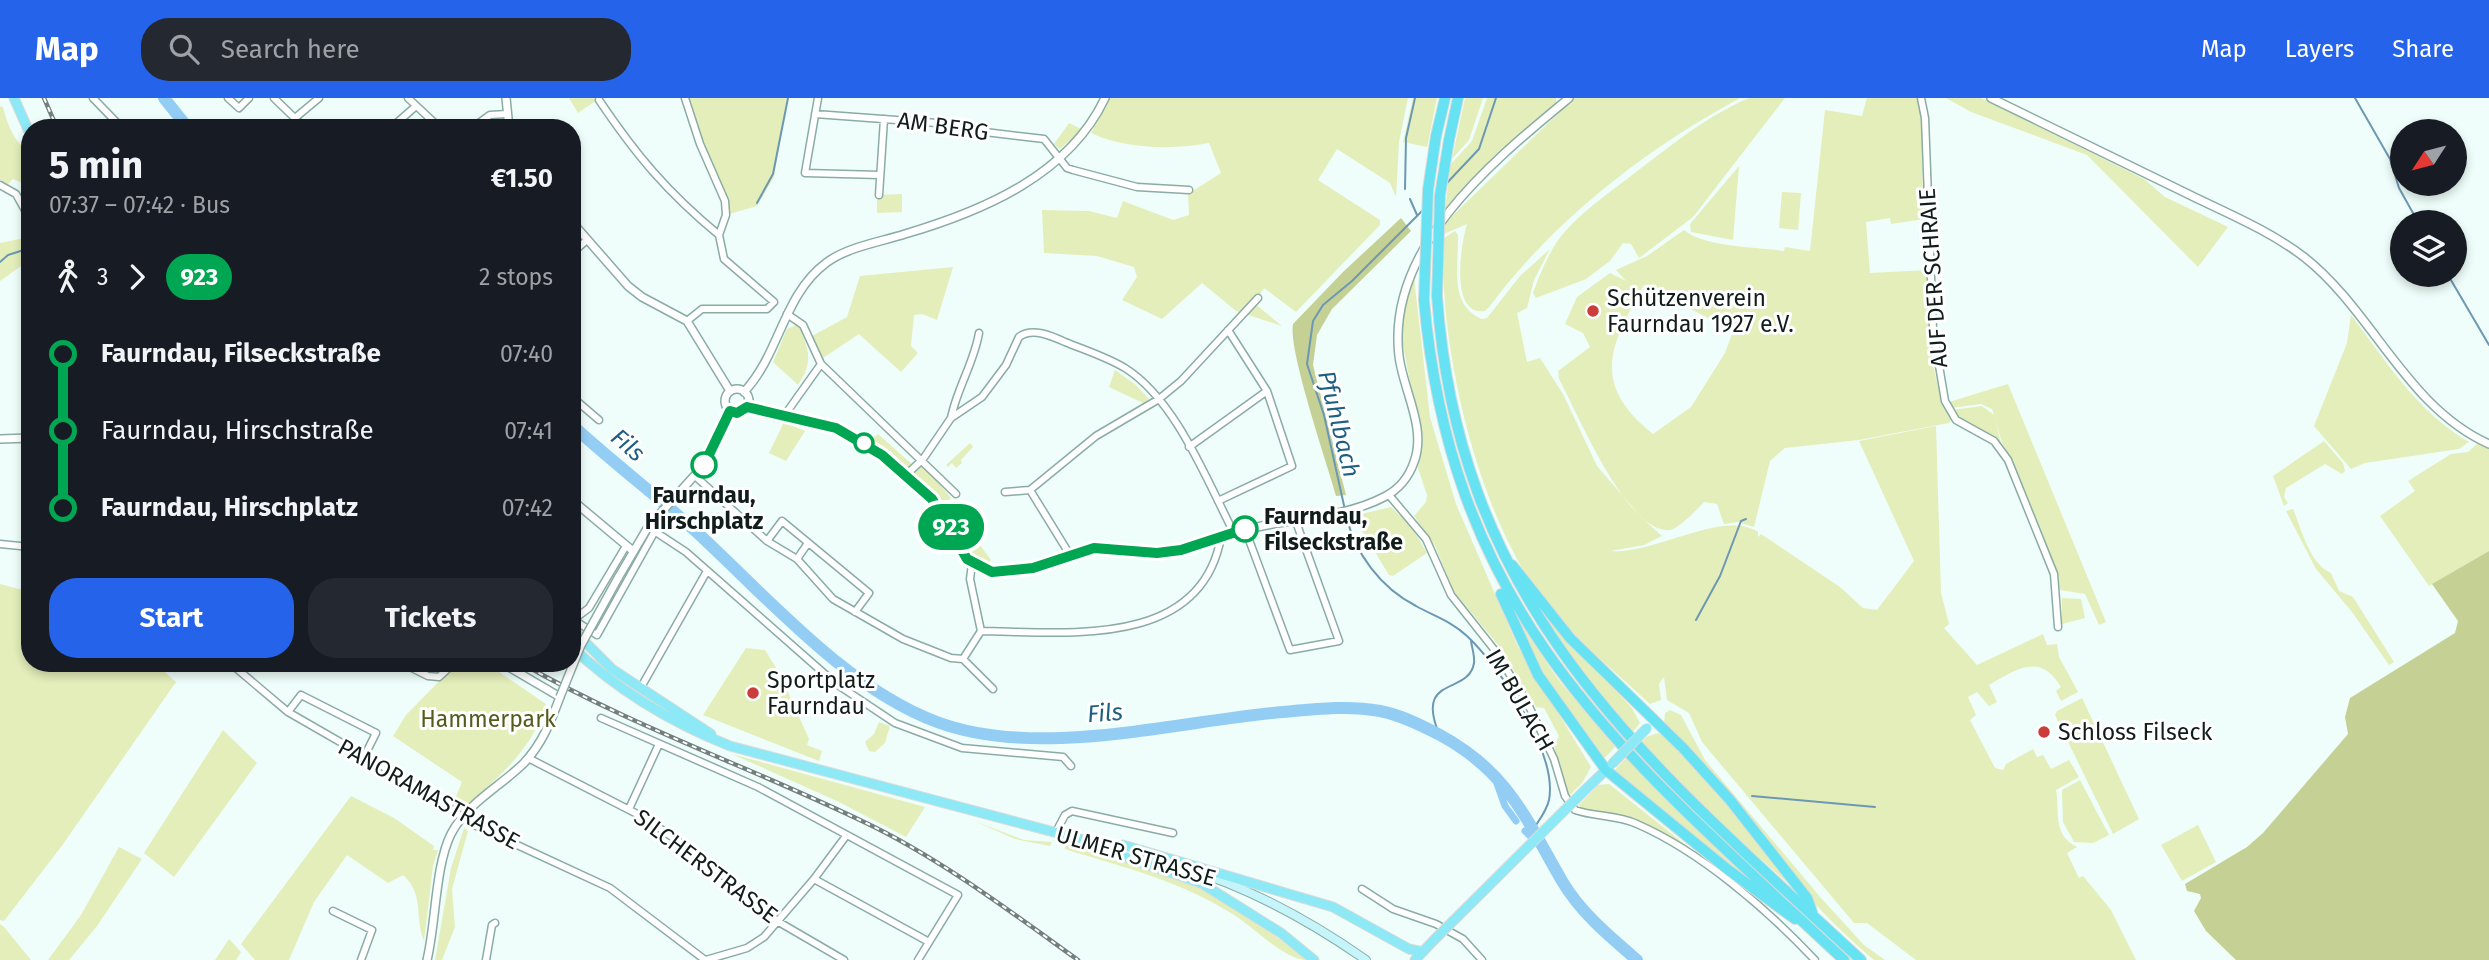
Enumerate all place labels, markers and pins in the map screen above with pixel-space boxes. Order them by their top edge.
place label: Schützenverein Faurndau 1927 e.V. [1607,284,1794,338]
marker: Schützenverein Faurndau 1927 e.V. [1585,303,1601,319]
unlabelled marker [854,433,874,453]
marker: Faurndau, Hirschplatz [691,452,717,478]
place label: Faurndau, Hirschplatz [645,481,764,535]
place label: Faurndau, Filseckstraße [1264,502,1403,556]
marker: Faurndau, Filseckstraße [1232,516,1258,542]
place label: Sportplatz Faurndau [767,666,875,720]
marker: Sportplatz Faurndau [745,685,761,701]
place label: Schloss Filseck [2058,718,2212,746]
marker: Schloss Filseck [2036,724,2052,740]

